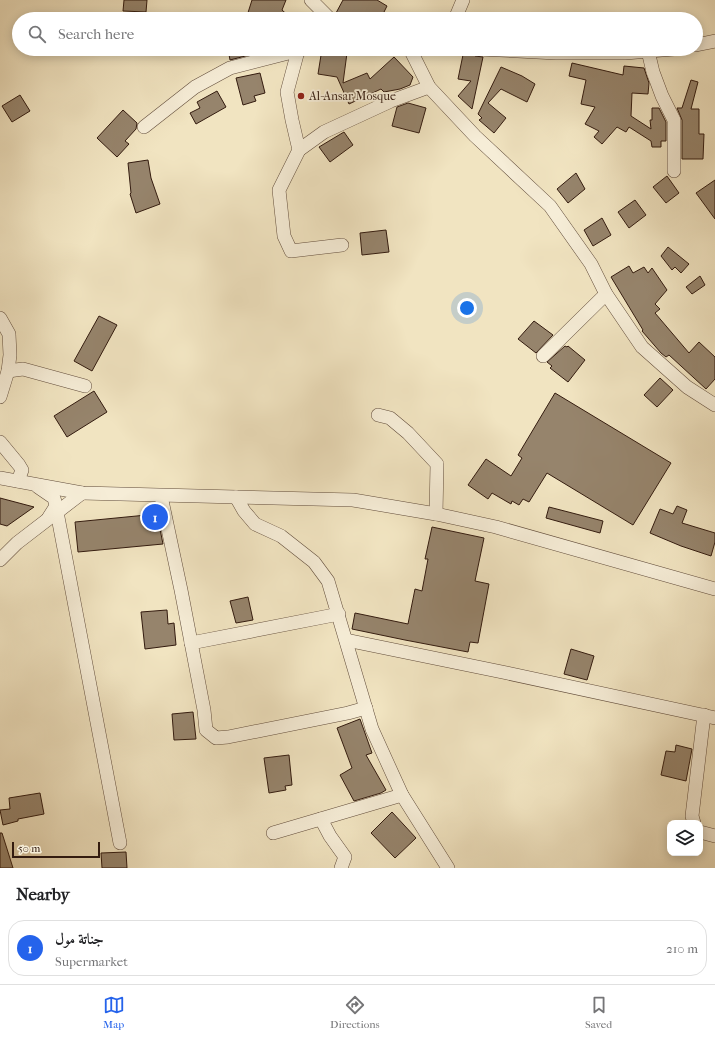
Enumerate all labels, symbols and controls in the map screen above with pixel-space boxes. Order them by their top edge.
search box [12,12,703,56]
icon: search [26,23,48,45]
text: Search here [58,25,134,43]
place label: Al-Ansar Mosque [308,89,396,103]
marker: Al-Ansar Mosque [296,91,306,101]
your location [457,298,477,318]
pin: 1 [142,502,168,532]
map controls [667,820,703,856]
button: layers [667,820,703,856]
scale bar [12,840,100,859]
text: 50 m [18,842,40,855]
text: Nearby [16,884,70,904]
text: جناتة مول [55,930,104,948]
text: 1 [28,941,32,956]
text: 210 m [666,941,698,956]
text: Supermarket [55,954,128,969]
tab: Map [103,994,125,1031]
tab: Directions [330,994,380,1031]
tab: Saved [585,994,612,1031]

